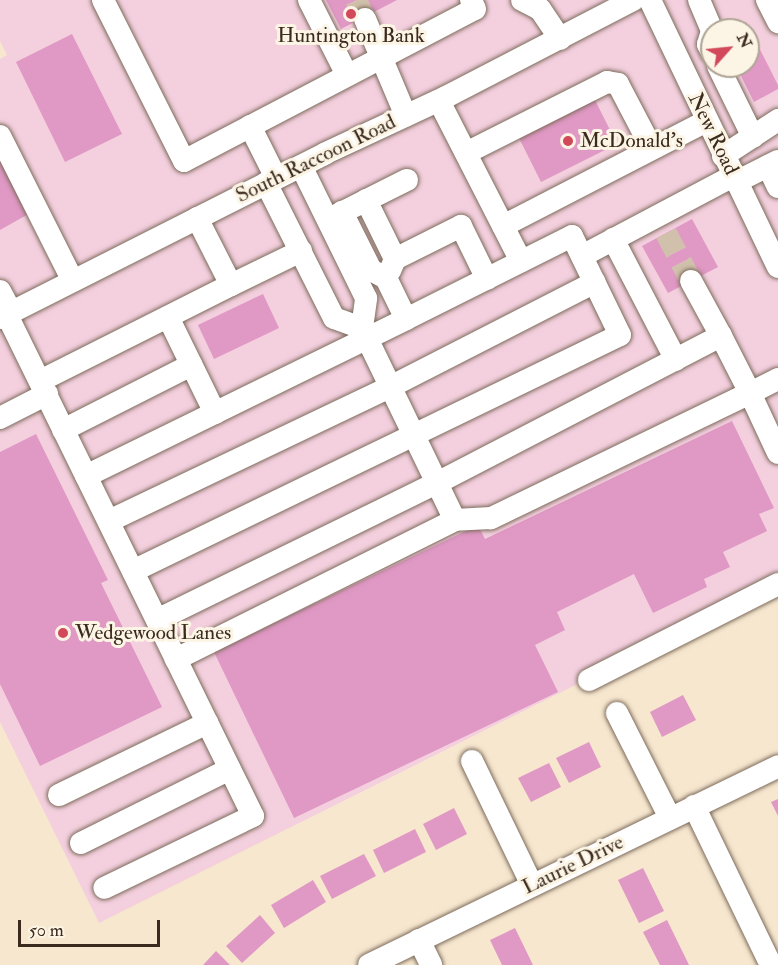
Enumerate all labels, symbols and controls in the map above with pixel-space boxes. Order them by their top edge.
marker: Huntington Bank [344,7,358,21]
north arrow [700,18,760,78]
place label: Huntington Bank [277,23,425,49]
text: N [732,30,756,52]
street label: New Road [682,89,744,179]
street label: South Raccoon Road [232,109,400,209]
place label: McDonald's [580,128,683,154]
marker: McDonald's [561,134,575,148]
place label: Wedgewood Lanes [75,620,231,646]
marker: Wedgewood Lanes [56,626,70,640]
street label: Laurie Drive [518,830,628,900]
scale bar [21,908,164,946]
text: 50 m [29,919,64,942]

